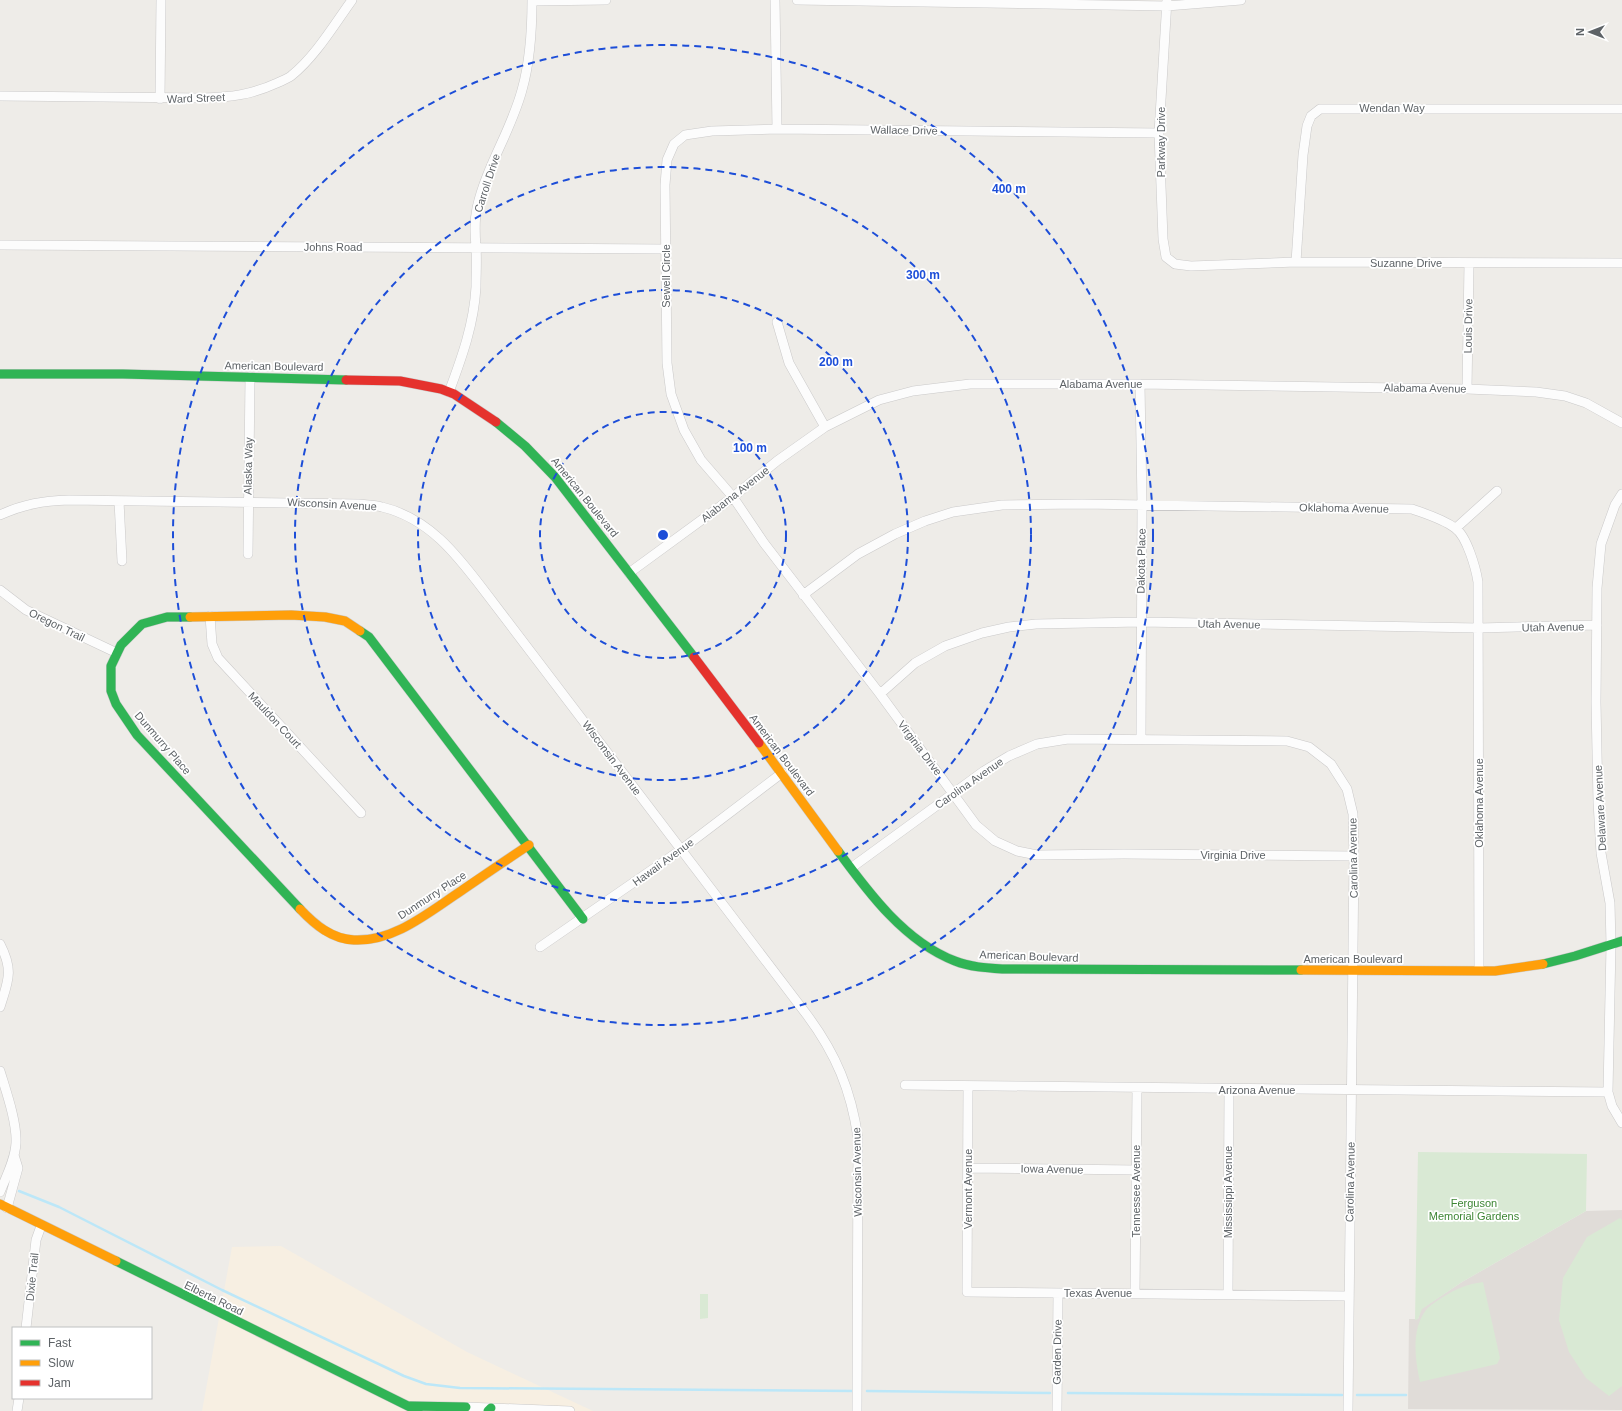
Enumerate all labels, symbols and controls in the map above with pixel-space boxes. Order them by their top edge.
north arrow [1570,12,1610,52]
text: N [1574,28,1586,36]
street label: Ward Street [167,91,225,105]
street label: Wendan Way [1359,102,1425,114]
street label: Parkway Drive [1155,107,1167,177]
street label: Wallace Drive [870,123,938,137]
street label: Carroll Drive [472,152,502,214]
text: 400 m [992,182,1026,196]
street label: Johns Road [304,241,362,253]
street label: Sewell Circle [660,244,672,308]
street label: Suzanne Drive [1370,257,1442,269]
text: 300 m [906,268,940,282]
street label: Louis Drive [1462,298,1474,354]
text: 200 m [819,355,853,369]
street label: American Boulevard [224,359,324,373]
street label: Alabama Avenue [1060,378,1142,390]
street label: Alabama Avenue [1383,381,1467,395]
street label: Alaska Way [241,437,255,495]
text: 100 m [733,441,767,455]
street label: American Boulevard [549,455,621,539]
street label: Alabama Avenue [699,464,771,524]
street label: Wisconsin Avenue [287,496,377,512]
street label: Oklahoma Avenue [1299,501,1389,515]
centre of rings [656,528,670,542]
street label: Dakota Place [1134,528,1148,594]
street label: Oregon Trail [27,606,87,644]
street label: Utah Avenue [1198,617,1260,631]
street label: Utah Avenue [1522,620,1584,634]
street label: Mauldon Court [246,690,304,750]
street label: Dunmurry Place [133,709,193,777]
street label: American Boulevard [747,712,817,798]
street label: Virginia Drive [896,718,944,778]
street label: Wisconsin Avenue [580,719,644,797]
street label: Carolina Avenue [933,755,1005,811]
street label: Oklahoma Avenue [1473,758,1485,848]
street label: Delaware Avenue [1592,765,1608,851]
street label: Carolina Avenue [1346,818,1360,898]
street label: Hawaii Avenue [630,836,696,888]
street label: Virginia Drive [1200,849,1266,861]
street label: Dunmurry Place [396,868,468,922]
street label: American Boulevard [979,948,1079,964]
street label: American Boulevard [1303,953,1403,965]
street label: Arizona Avenue [1219,1084,1295,1096]
street label: Wisconsin Avenue [850,1127,864,1217]
street label: Carolina Avenue [1343,1142,1357,1222]
street label: Tennessee Avenue [1130,1145,1142,1237]
street label: Mississippi Avenue [1222,1146,1234,1238]
street label: Vermont Avenue [962,1149,974,1229]
street label: Iowa Avenue [1021,1162,1083,1176]
park label: Ferguson Memorial Gardens [1429,1197,1520,1222]
street label: Dixie Trail [24,1252,40,1302]
street label: Elberta Road [183,1279,245,1317]
street label: Texas Avenue [1064,1287,1132,1299]
street label: Garden Drive [1050,1319,1064,1385]
legend [12,1327,152,1399]
text: Fast [48,1336,72,1350]
text: Slow [48,1356,74,1370]
text: Jam [48,1376,71,1390]

